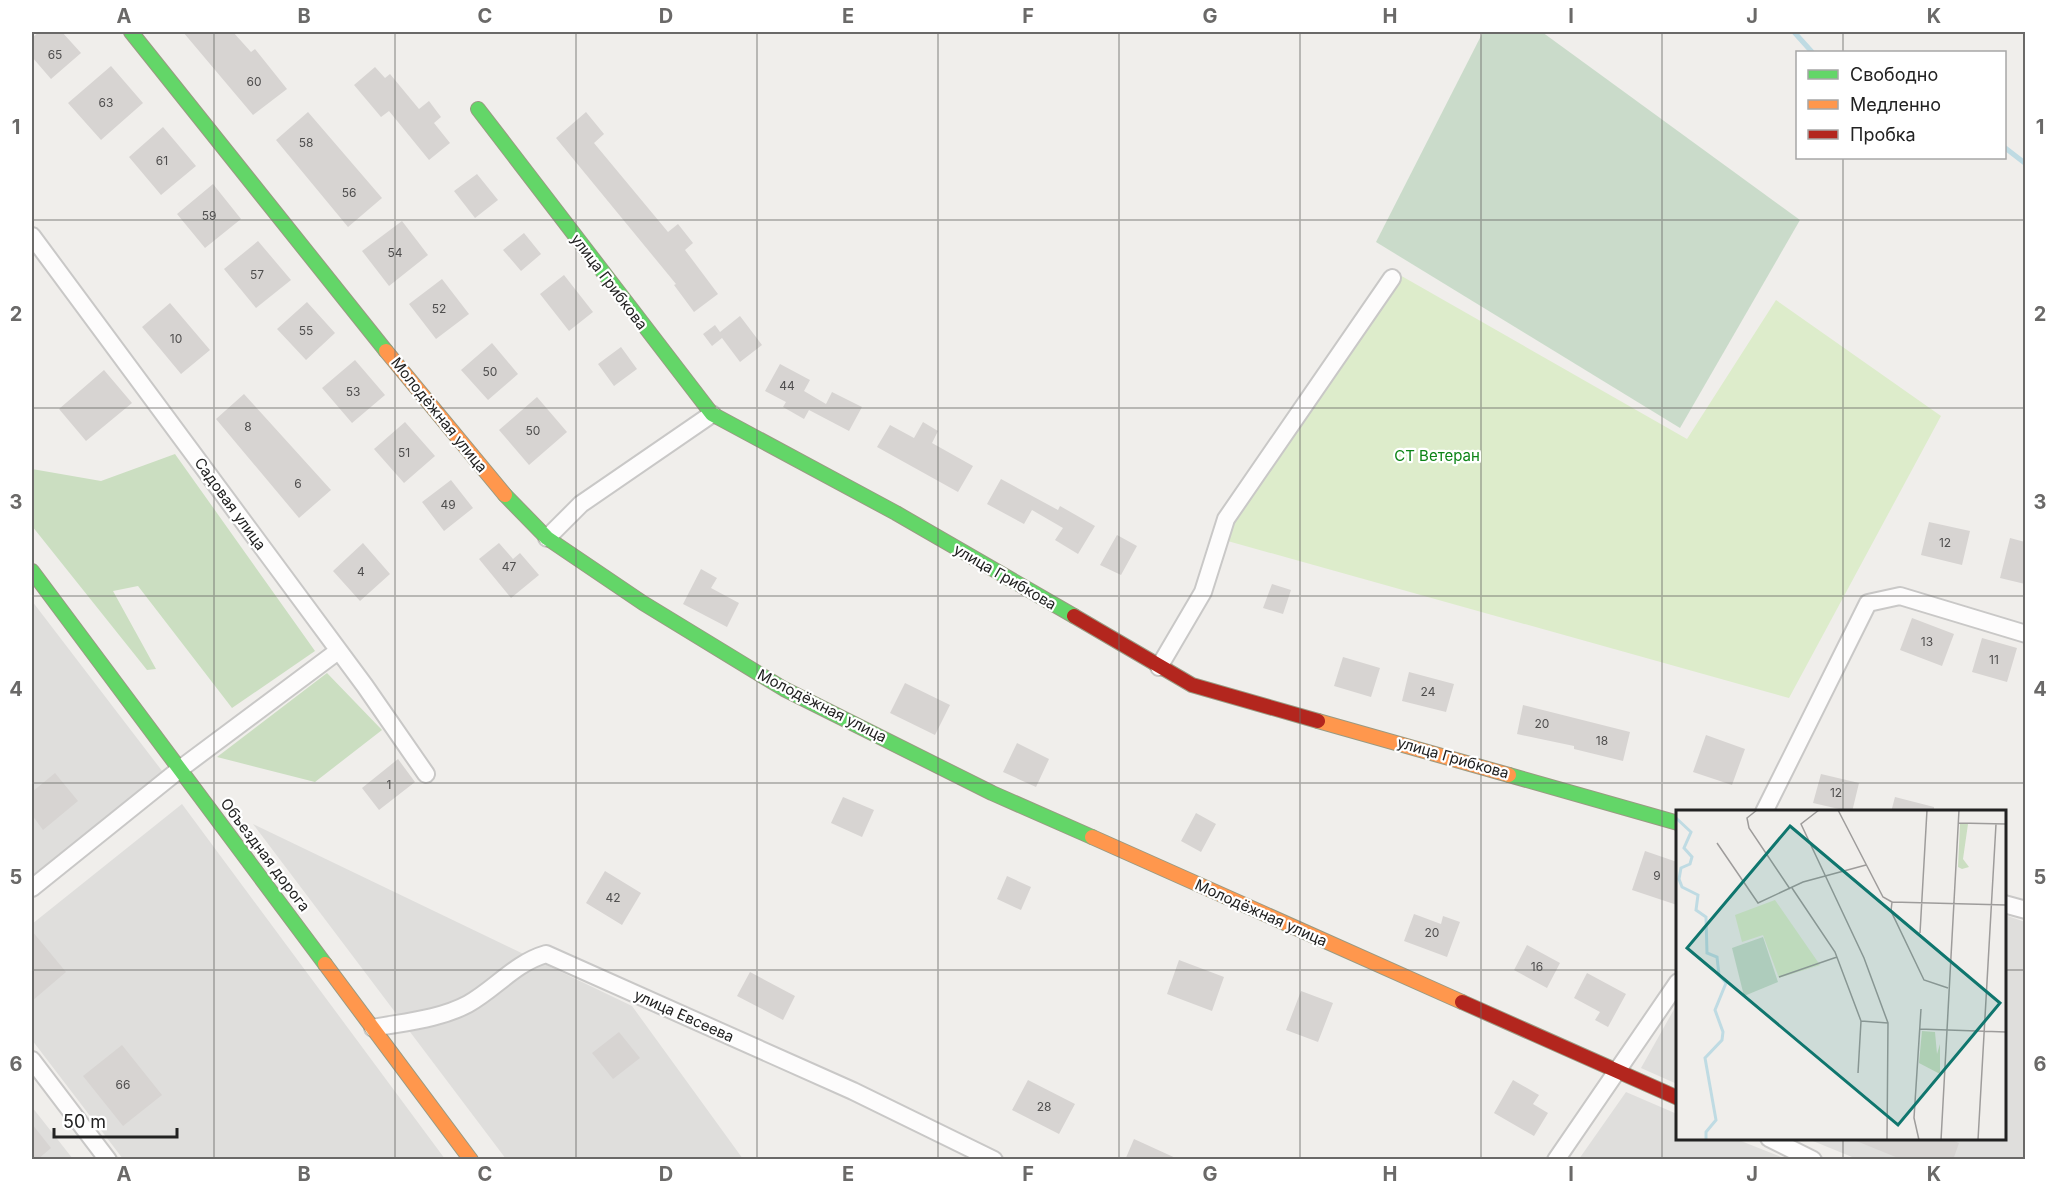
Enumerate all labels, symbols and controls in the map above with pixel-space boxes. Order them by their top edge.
text: A [117,4,132,28]
text: B [297,4,311,28]
text: C [478,4,492,28]
text: D [659,4,673,28]
text: E [842,4,854,28]
text: F [1022,4,1034,28]
text: G [1202,4,1218,28]
text: H [1383,4,1397,28]
text: I [1568,4,1574,28]
text: J [1746,4,1758,28]
text: K [1927,4,1941,28]
house number: 65 [48,47,62,62]
legend [1796,51,2006,159]
text: Свободно [1850,64,1938,85]
house number: 60 [246,74,262,89]
text: Медленно [1850,94,1941,115]
house number: 63 [99,95,113,110]
text: 1 [12,115,20,139]
text: 1 [2036,115,2044,139]
text: Пробка [1850,124,1916,145]
house number: 58 [299,135,313,150]
house number: 61 [156,153,168,168]
house number: 56 [342,185,356,200]
house number: 59 [202,208,216,223]
street label: улица Грибкова [567,230,652,333]
house number: 54 [387,245,403,260]
house number: 57 [250,267,264,282]
house number: 52 [432,301,446,316]
text: 2 [10,302,22,326]
text: 2 [2034,302,2046,326]
house number: 55 [299,323,313,338]
house number: 10 [170,331,182,346]
street label: Молодёжная улица [387,353,492,476]
house number: 50 [483,364,497,379]
house number: 44 [779,378,795,393]
house number: 53 [346,384,360,399]
house number: 8 [244,419,252,434]
house number: 50 [526,423,540,438]
house number: 51 [398,445,410,460]
park label: СТ Ветеран [1394,446,1480,465]
street label: Садовая улица [190,454,270,554]
house number: 6 [294,476,302,491]
text: 3 [10,490,22,514]
text: 3 [2034,490,2046,514]
house number: 49 [440,497,456,512]
house number: 12 [1939,535,1951,550]
street label: улица Грибкова [951,540,1060,614]
house number: 47 [502,559,516,574]
house number: 4 [357,564,365,579]
house number: 13 [1921,634,1933,649]
house number: 11 [1989,652,1999,667]
street label: Молодёжная улица [754,665,890,746]
text: 4 [9,677,23,701]
text: 4 [2033,677,2047,701]
house number: 24 [1421,684,1436,699]
house number: 20 [1535,716,1549,731]
street label: улица Грибкова [1395,732,1511,783]
house number: 18 [1596,733,1608,748]
house number: 1 [387,777,391,792]
house number: 12 [1830,785,1842,800]
street label: Объездная дорога [217,794,314,915]
inset map [1676,810,2006,1140]
text: 5 [10,865,22,889]
text: 5 [2034,865,2046,889]
house number: 9 [1653,868,1661,883]
street label: Молодёжная улица [1192,875,1330,950]
house number: 42 [605,890,621,905]
house number: 20 [1425,925,1439,940]
house number: 16 [1531,959,1543,974]
street label: улица Евсеева [631,985,737,1046]
text: 6 [10,1052,23,1076]
text: 6 [2034,1052,2047,1076]
house number: 66 [116,1077,130,1092]
house number: 28 [1037,1099,1051,1114]
scale bar [54,1101,177,1139]
text: 50 m [63,1111,106,1132]
text: A [117,1162,132,1186]
text: B [297,1162,311,1186]
text: C [478,1162,492,1186]
text: D [659,1162,673,1186]
text: E [842,1162,854,1186]
text: F [1022,1162,1034,1186]
text: G [1202,1162,1218,1186]
text: H [1383,1162,1397,1186]
text: I [1568,1162,1574,1186]
text: J [1746,1162,1758,1186]
text: K [1927,1162,1941,1186]

